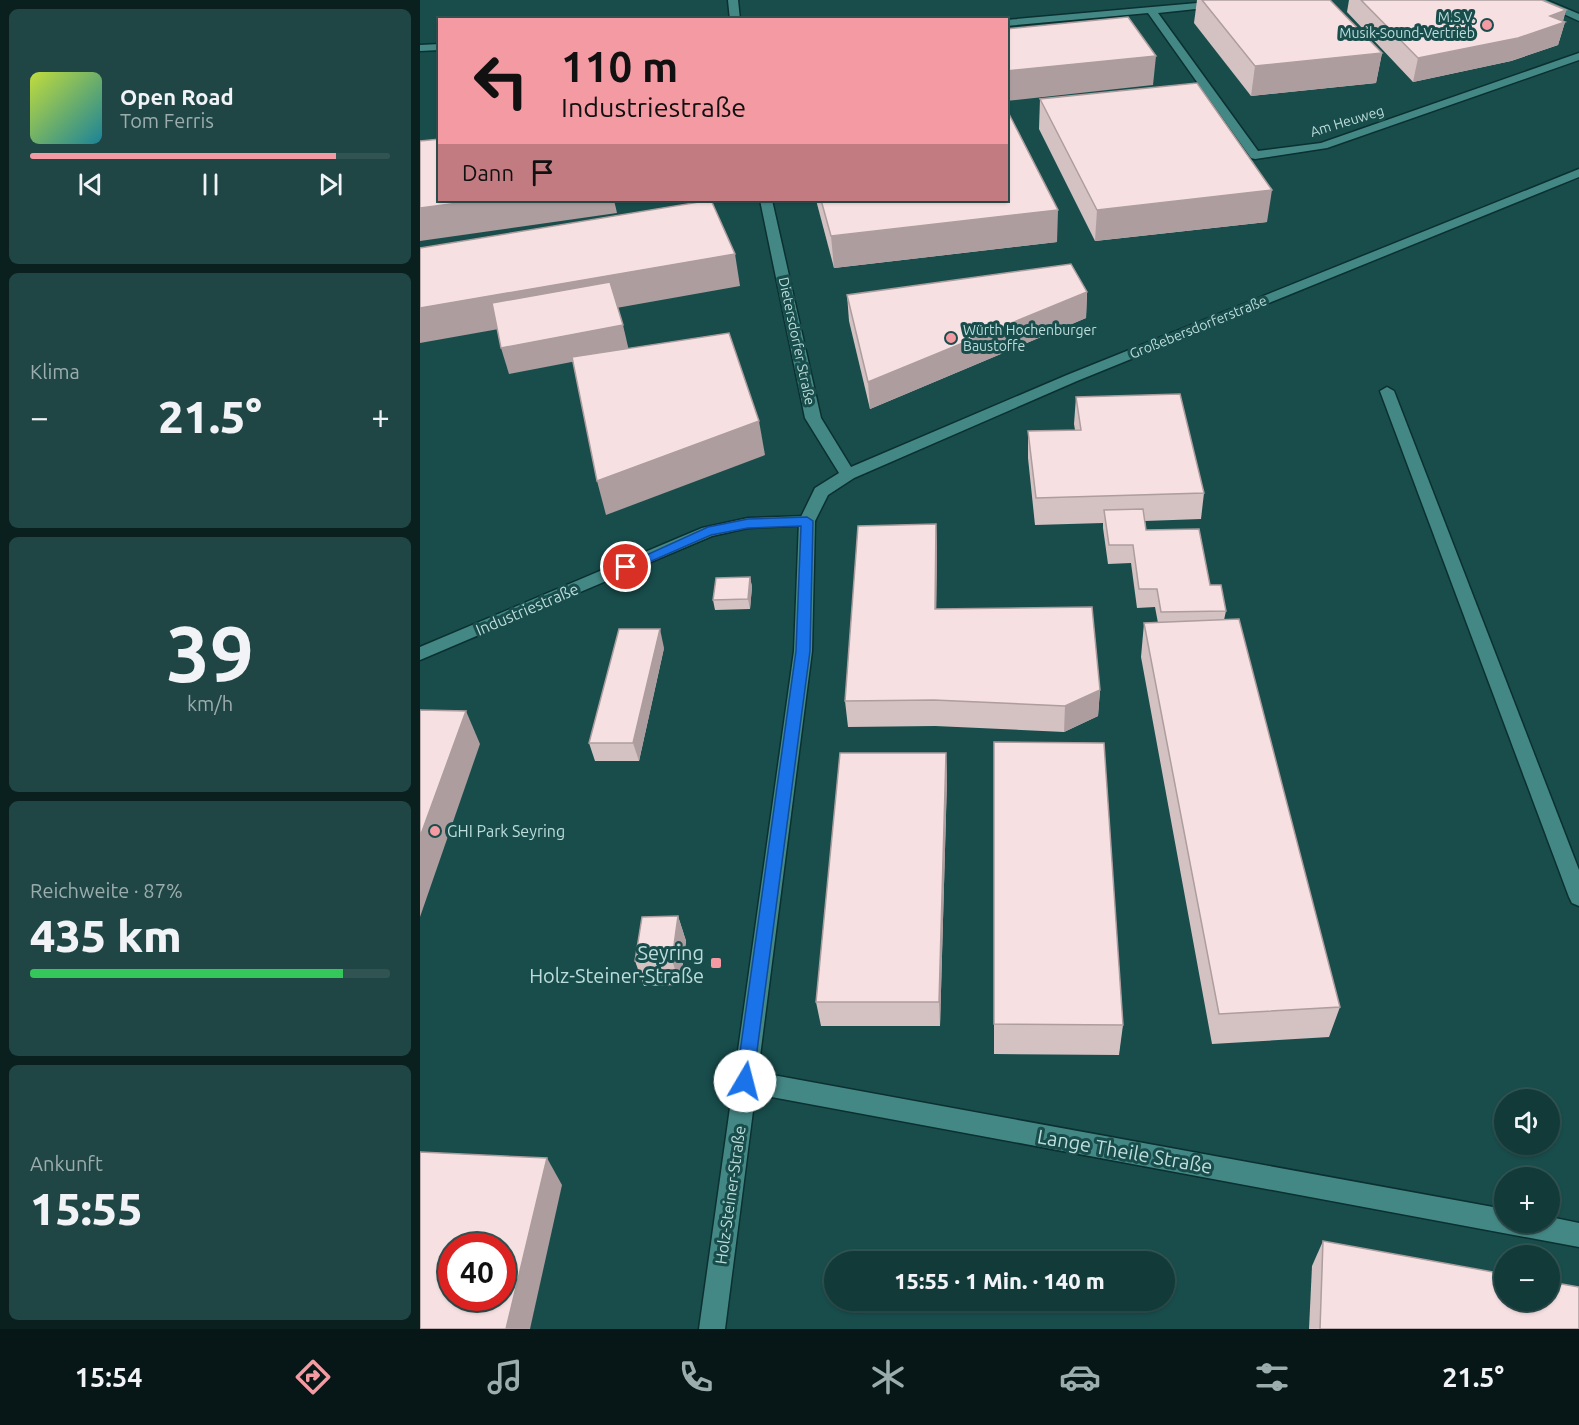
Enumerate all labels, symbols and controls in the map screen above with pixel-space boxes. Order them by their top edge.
place label: M.S.V. Musik-Sound-Vertrieb [1339,9,1475,41]
marker: M.S.V. Musik-Sound-Vertrieb [1480,18,1494,32]
icon: left [462,42,540,120]
text: 110 m [561,43,678,90]
text: Open Road [120,84,234,109]
text: Industriestraße [561,92,746,122]
street label: Am Heuweg [1308,102,1386,140]
text: Tom Ferris [120,109,214,132]
icon: arrive [526,156,559,189]
text: Dann [462,160,514,185]
icon: previous [74,168,107,201]
icon: pause [194,168,227,201]
icon: next [314,168,347,201]
street label: Dietersdorfer Straße [776,276,818,406]
street label: Großebersdorferstraße [1127,292,1269,362]
place label: Würth Hochenburger Baustoffe [963,322,1097,354]
marker: Würth Hochenburger Baustoffe [944,331,958,345]
text: Klima [30,360,80,383]
text: 21.5° [158,391,262,442]
text: − [30,398,49,435]
text: + [371,398,390,435]
pin [600,541,651,592]
icon: arrive [609,550,642,583]
street label: Industriestraße [473,579,581,639]
text: 39 [166,609,254,697]
text: km/h [187,692,233,715]
place label: GHI Park Seyring [447,822,565,840]
marker: GHI Park Seyring [428,824,442,838]
text: Reichweite · 87% [30,879,183,902]
text: 435 km [30,910,182,961]
place label: Seyring Holz-Steiner-Straße [529,941,704,987]
marker: Seyring Holz-Steiner-Straße [709,956,723,970]
position arrow [713,1049,777,1113]
map controls [1494,1089,1560,1311]
button: sound [1494,1089,1560,1155]
street label: Holz-Steiner-Straße [711,1124,749,1266]
street label: Lange Theile Straße [1036,1124,1214,1178]
text: Ankunft [30,1152,103,1175]
button: + [1494,1167,1560,1233]
text: 15:55 [30,1183,143,1234]
speed limit sign: 40 [438,1233,516,1311]
button: − [1494,1245,1560,1311]
text: 15:55 · 1 Min. · 140 m [894,1268,1105,1293]
icon: directions [292,1356,334,1398]
icon: music [484,1356,526,1398]
icon: phone [675,1356,717,1398]
icon: climate [867,1356,909,1398]
icon: car [1059,1356,1101,1398]
icon: filters [1251,1356,1293,1398]
text: 15:54 [75,1362,142,1392]
text: 21.5° [1442,1362,1504,1392]

